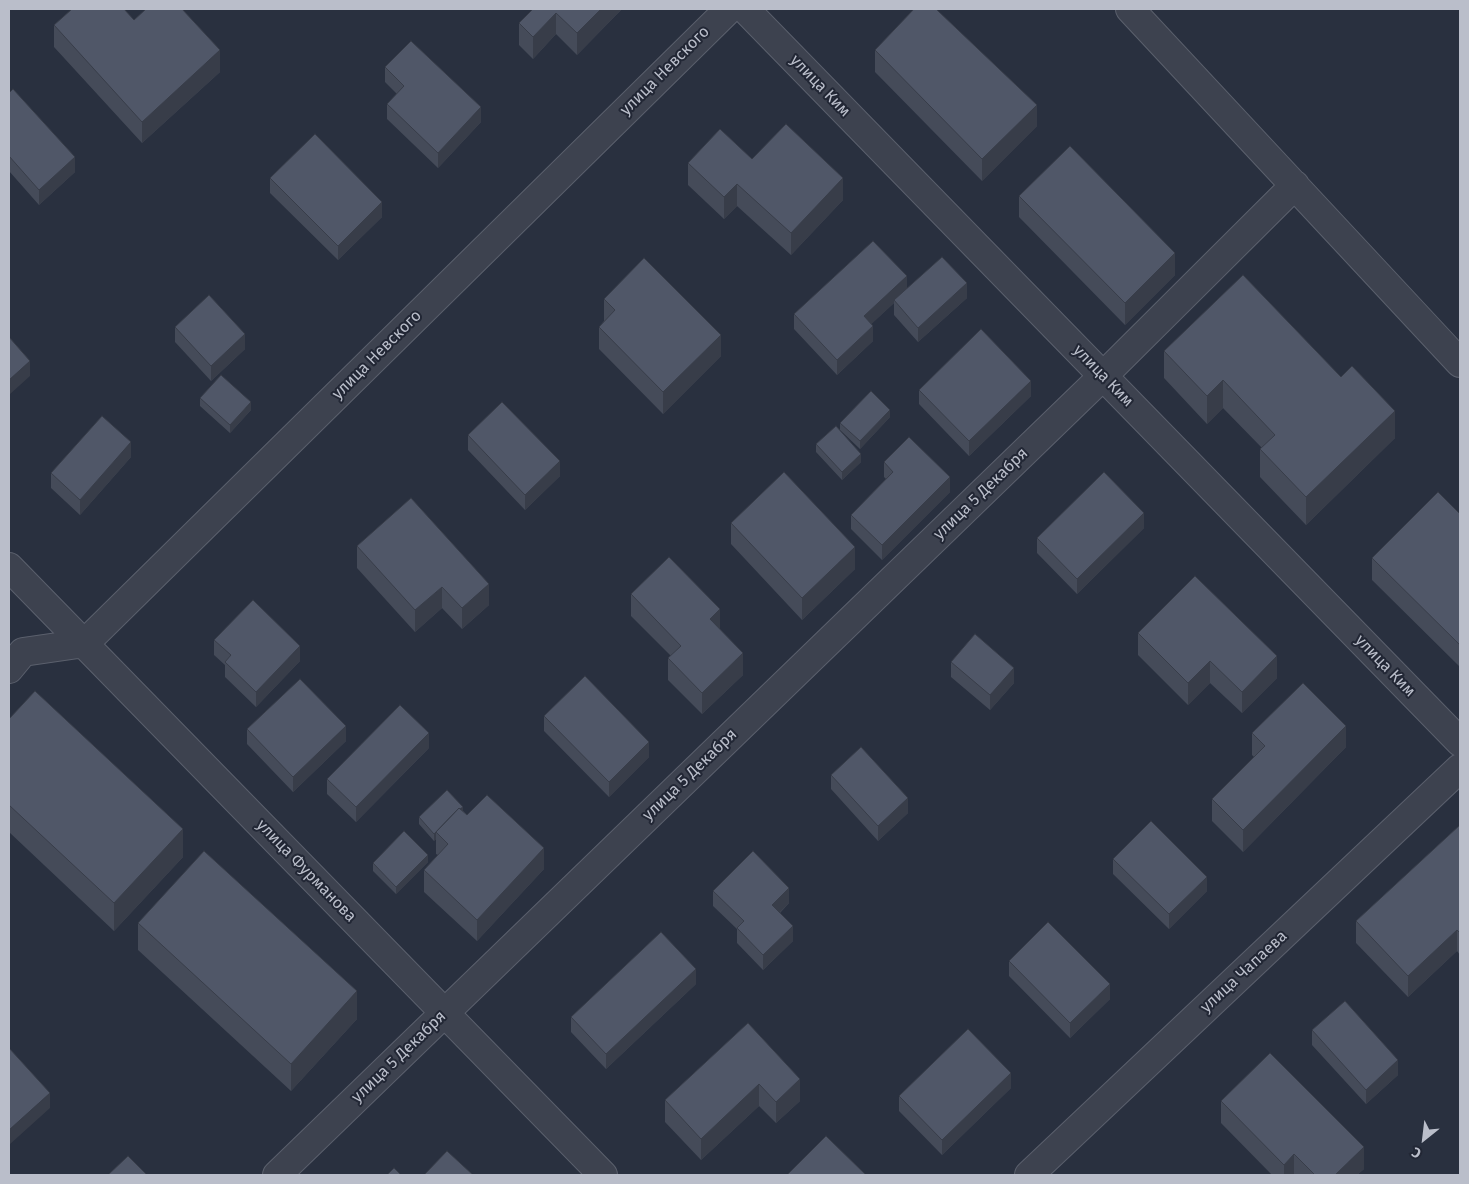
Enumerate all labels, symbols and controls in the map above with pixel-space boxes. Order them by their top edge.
street label: улица Невского [616,22,714,120]
street label: улица Ким [786,51,854,121]
street label: улица Невского [328,306,426,404]
street label: улица Ким [1069,341,1137,411]
street label: улица 5 Декабря [930,444,1032,544]
street label: улица Ким [1351,631,1419,701]
street label: улица 5 Декабря [639,725,741,825]
street label: улица Фурманова [252,816,360,926]
street label: улица Чапаева [1197,927,1291,1017]
street label: улица 5 Декабря [348,1007,450,1107]
north arrow [1399,1114,1449,1164]
text: С [1409,1143,1424,1162]

